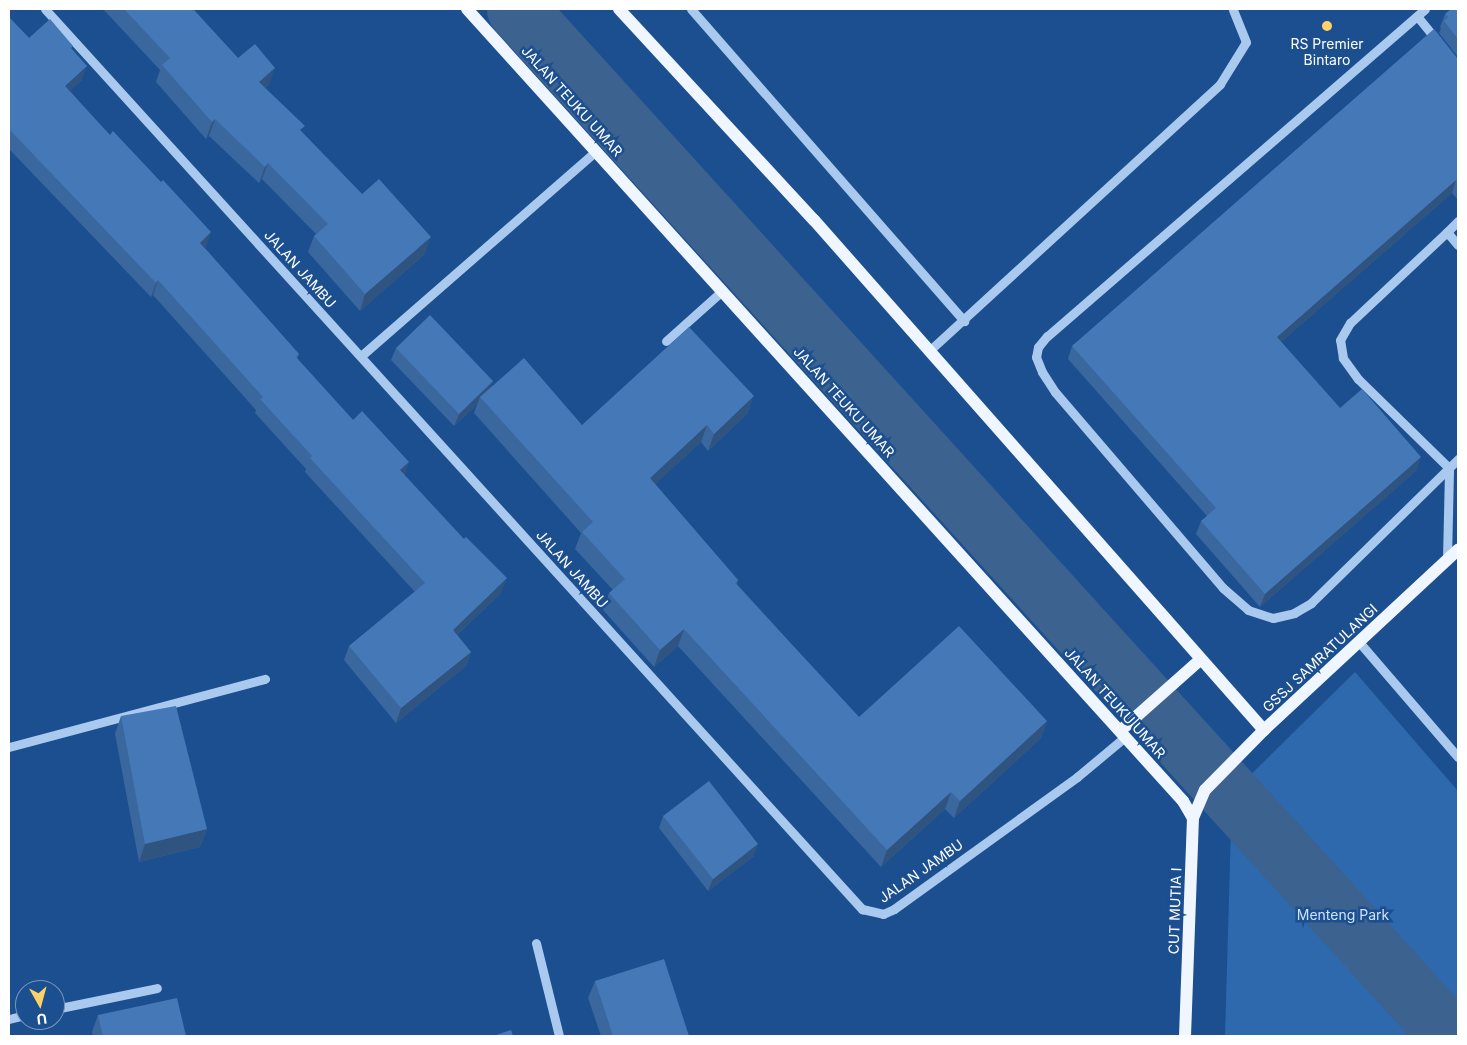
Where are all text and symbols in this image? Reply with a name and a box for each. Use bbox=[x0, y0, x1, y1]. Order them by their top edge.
marker: RS Premier Bintaro bbox=[1320, 19, 1334, 33]
place label: RS Premier Bintaro bbox=[1290, 36, 1364, 68]
street label: JALAN TEUKU UMAR bbox=[518, 42, 626, 160]
street label: JALAN JAMBU bbox=[261, 227, 339, 311]
street label: JALAN TEUKU UMAR bbox=[790, 343, 898, 461]
street label: JALAN JAMBU bbox=[533, 527, 611, 611]
street label: GSSJ SAMRATULANGI bbox=[1259, 600, 1381, 716]
street label: JALAN TEUKU UMAR bbox=[1061, 644, 1169, 762]
street label: JALAN JAMBU bbox=[876, 836, 966, 906]
street label: CUT MUTIA I bbox=[1165, 867, 1185, 955]
park label: Menteng Park bbox=[1297, 907, 1389, 923]
north arrow bbox=[15, 980, 65, 1030]
text: U bbox=[36, 1010, 48, 1028]

